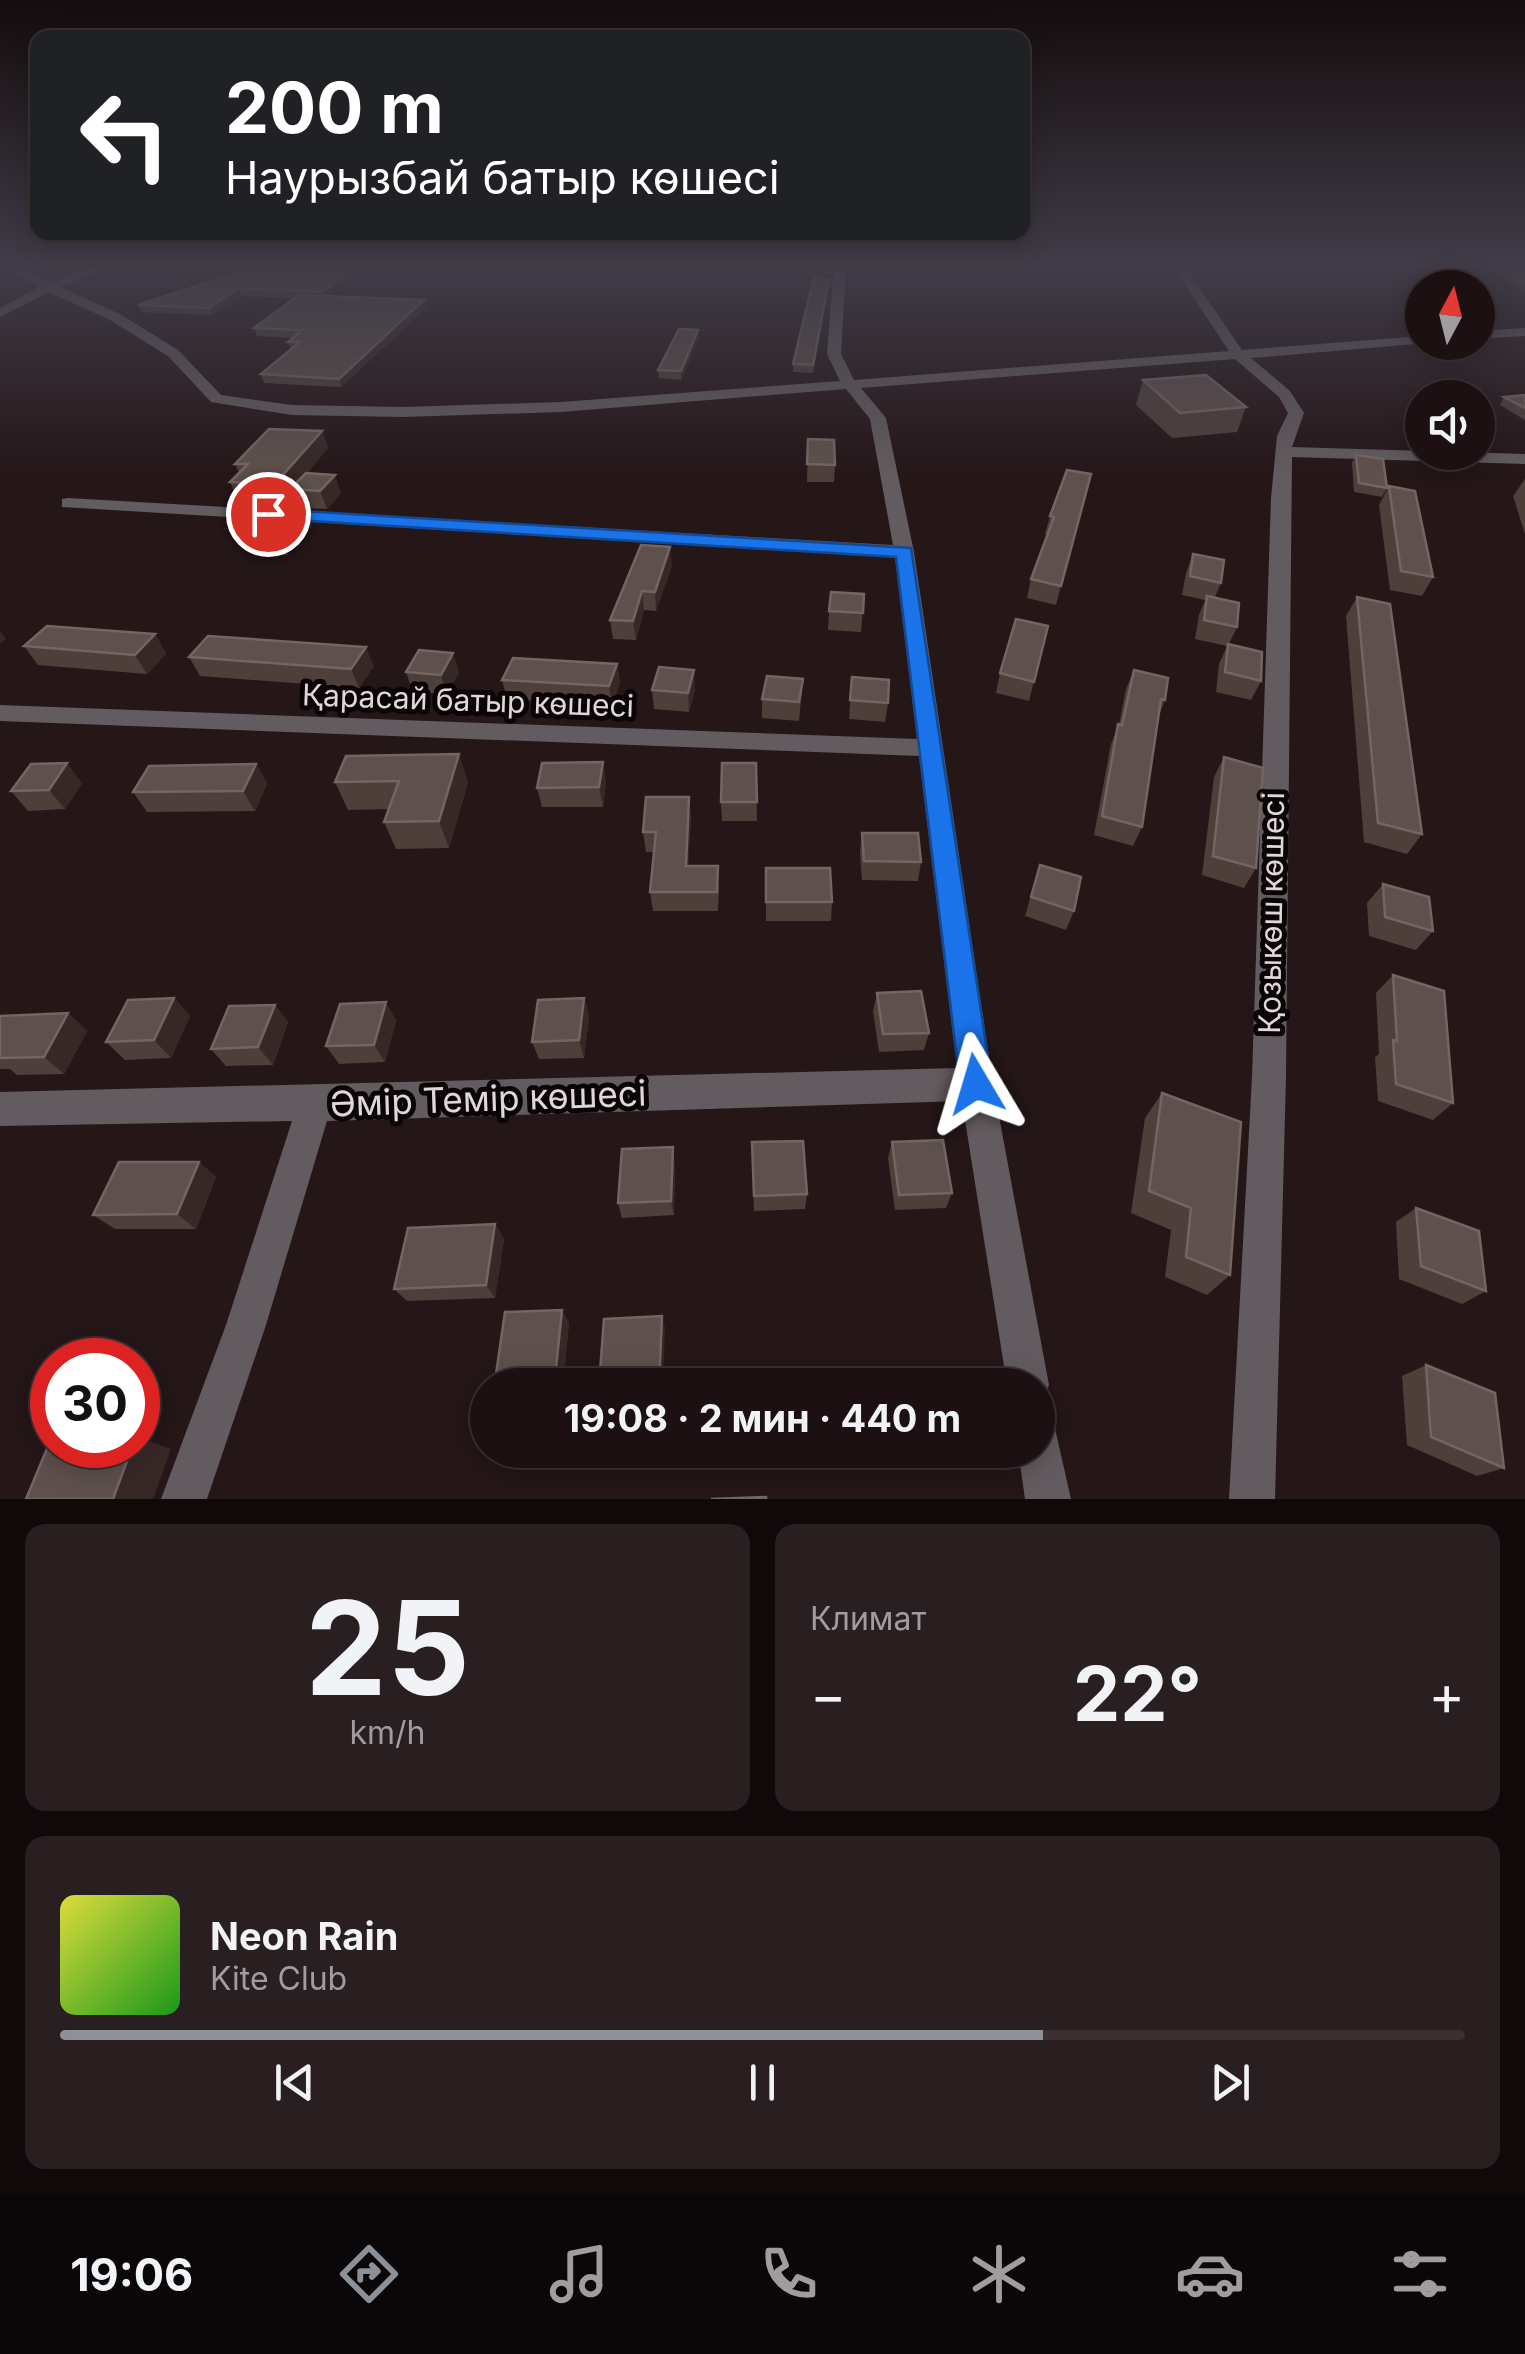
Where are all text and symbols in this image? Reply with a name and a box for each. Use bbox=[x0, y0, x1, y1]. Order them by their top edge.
text: 200 m bbox=[225, 65, 444, 150]
icon: left bbox=[60, 70, 190, 200]
text: Наурызбай батыр көшесі bbox=[225, 150, 780, 205]
north arrow bbox=[1405, 270, 1495, 360]
map controls bbox=[1405, 270, 1495, 470]
button: sound bbox=[1405, 380, 1495, 470]
pin bbox=[226, 472, 311, 557]
icon: arrive bbox=[241, 487, 296, 542]
street label: Қарасай батыр көшесі bbox=[301, 676, 635, 724]
street label: Қозыкөш көшесі bbox=[1251, 792, 1291, 1034]
position arrow bbox=[924, 1032, 1028, 1136]
street label: Әмір Темір көшесі bbox=[329, 1071, 647, 1125]
speed limit sign: 30 bbox=[30, 1338, 160, 1468]
text: 19:08 · 2 мин · 440 m bbox=[564, 1395, 961, 1441]
text: 25 bbox=[305, 1569, 470, 1726]
text: Климат bbox=[810, 1599, 926, 1638]
text: 22° bbox=[1073, 1648, 1202, 1739]
text: − bbox=[810, 1662, 846, 1728]
text: + bbox=[1429, 1662, 1465, 1728]
text: km/h bbox=[349, 1713, 426, 1752]
text: Neon Rain bbox=[210, 1913, 398, 1959]
text: Kite Club bbox=[210, 1959, 347, 1998]
icon: previous bbox=[267, 2055, 322, 2110]
icon: pause bbox=[735, 2055, 790, 2110]
icon: next bbox=[1203, 2055, 1258, 2110]
icon: directions bbox=[334, 2239, 404, 2309]
icon: music bbox=[544, 2239, 614, 2309]
icon: phone bbox=[754, 2239, 824, 2309]
icon: climate bbox=[964, 2239, 1034, 2309]
icon: car bbox=[1175, 2239, 1245, 2309]
icon: filters bbox=[1385, 2239, 1455, 2309]
text: 19:06 bbox=[70, 2247, 193, 2302]

